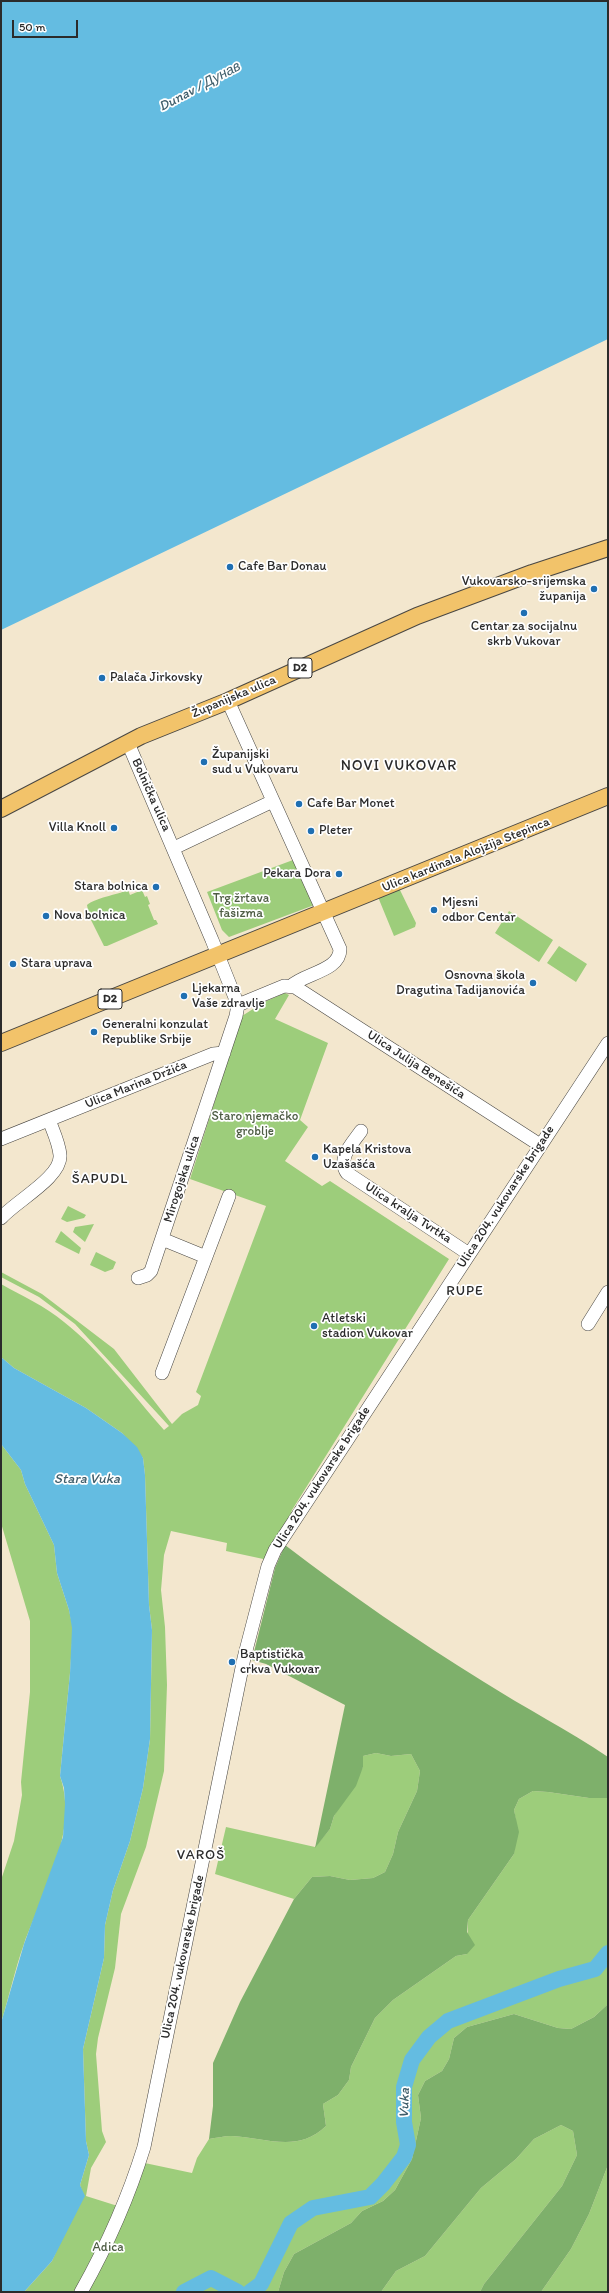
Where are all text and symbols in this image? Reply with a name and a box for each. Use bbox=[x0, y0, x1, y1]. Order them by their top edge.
scale bar bbox=[14, 12, 80, 38]
text: 50 m bbox=[19, 20, 45, 34]
water label: Dunav / Дунав bbox=[156, 58, 244, 116]
place label: Cafe Bar Donau bbox=[238, 559, 327, 575]
marker: Cafe Bar Donau bbox=[225, 562, 235, 572]
place label: Vukovarsko-srijemska županija bbox=[462, 574, 586, 605]
marker: Vukovarsko-srijemska županija bbox=[589, 584, 599, 594]
marker: Centar za socijalnu skrb Vukovar bbox=[519, 608, 529, 618]
place label: Centar za socijalnu skrb Vukovar bbox=[471, 619, 577, 650]
road number: D2 bbox=[288, 658, 312, 678]
place label: Palača Jirkovsky bbox=[110, 670, 202, 686]
street label: Županijska ulica bbox=[189, 672, 279, 722]
marker: Palača Jirkovsky bbox=[97, 673, 107, 683]
place label: Županijski sud u Vukovaru bbox=[212, 747, 298, 778]
street label: Bolnička ulica bbox=[128, 756, 174, 834]
marker: Županijski sud u Vukovaru bbox=[199, 757, 209, 767]
district label: NOVI VUKOVAR bbox=[341, 757, 457, 775]
place label: Cafe Bar Monet bbox=[307, 796, 395, 812]
marker: Cafe Bar Monet bbox=[294, 799, 304, 809]
street label: Ulica kardinala Alojzija Stepinca bbox=[380, 814, 552, 896]
place label: Villa Knoll bbox=[49, 820, 106, 836]
marker: Villa Knoll bbox=[109, 823, 119, 833]
place label: Pleter bbox=[319, 823, 353, 839]
marker: Pleter bbox=[306, 826, 316, 836]
place label: Pekara Dora bbox=[263, 866, 331, 882]
marker: Pekara Dora bbox=[334, 869, 344, 879]
place label: Stara bolnica bbox=[74, 879, 148, 895]
marker: Stara bolnica bbox=[151, 882, 161, 892]
park label: Trg žrtava fašizma bbox=[213, 891, 269, 922]
place label: Mjesni odbor Centar bbox=[442, 895, 516, 926]
marker: Mjesni odbor Centar bbox=[429, 905, 439, 915]
place label: Nova bolnica bbox=[54, 908, 125, 924]
marker: Nova bolnica bbox=[41, 911, 51, 921]
place label: Stara uprava bbox=[21, 956, 92, 972]
marker: Stara uprava bbox=[8, 959, 18, 969]
place label: Osnovna škola Dragutina Tadijanovića bbox=[396, 968, 525, 999]
marker: Osnovna škola Dragutina Tadijanovića bbox=[528, 978, 538, 988]
place label: Ljekarna Vaše zdravlje bbox=[192, 981, 265, 1012]
road number: D2 bbox=[98, 989, 122, 1009]
marker: Ljekarna Vaše zdravlje bbox=[179, 991, 189, 1001]
place label: Generalni konzulat Republike Srbije bbox=[102, 1017, 208, 1048]
marker: Generalni konzulat Republike Srbije bbox=[89, 1027, 99, 1037]
street label: Ulica Julija Benešića bbox=[364, 1027, 468, 1103]
street label: Ulica Marina Držića bbox=[83, 1057, 189, 1113]
park label: Staro njemačko groblje bbox=[212, 1109, 298, 1140]
street label: Ulica 204. vukovarske brigade bbox=[454, 1123, 558, 1271]
street label: Mirogojska ulica bbox=[161, 1133, 203, 1225]
place label: Kapela Kristova Uzašašća bbox=[323, 1142, 411, 1173]
marker: Kapela Kristova Uzašašća bbox=[310, 1152, 320, 1162]
district label: ŠAPUDL bbox=[72, 1171, 128, 1187]
street label: Ulica kralja Tvrtka bbox=[361, 1179, 455, 1247]
district label: RUPE bbox=[446, 1283, 484, 1299]
place label: Atletski stadion Vukovar bbox=[322, 1311, 413, 1342]
marker: Atletski stadion Vukovar bbox=[309, 1321, 319, 1331]
street label: Ulica 204. vukovarske brigade bbox=[270, 1404, 374, 1552]
water label: Stara Vuka bbox=[54, 1471, 120, 1487]
place label: Baptistička crkva Vukovar bbox=[240, 1647, 319, 1678]
marker: Baptistička crkva Vukovar bbox=[227, 1657, 237, 1667]
district label: VAROŠ bbox=[177, 1847, 225, 1863]
street label: Ulica 204. vukovarske brigade bbox=[158, 1874, 208, 2040]
water label: Vuka bbox=[396, 2088, 414, 2118]
park label: Adica bbox=[92, 2240, 124, 2256]

